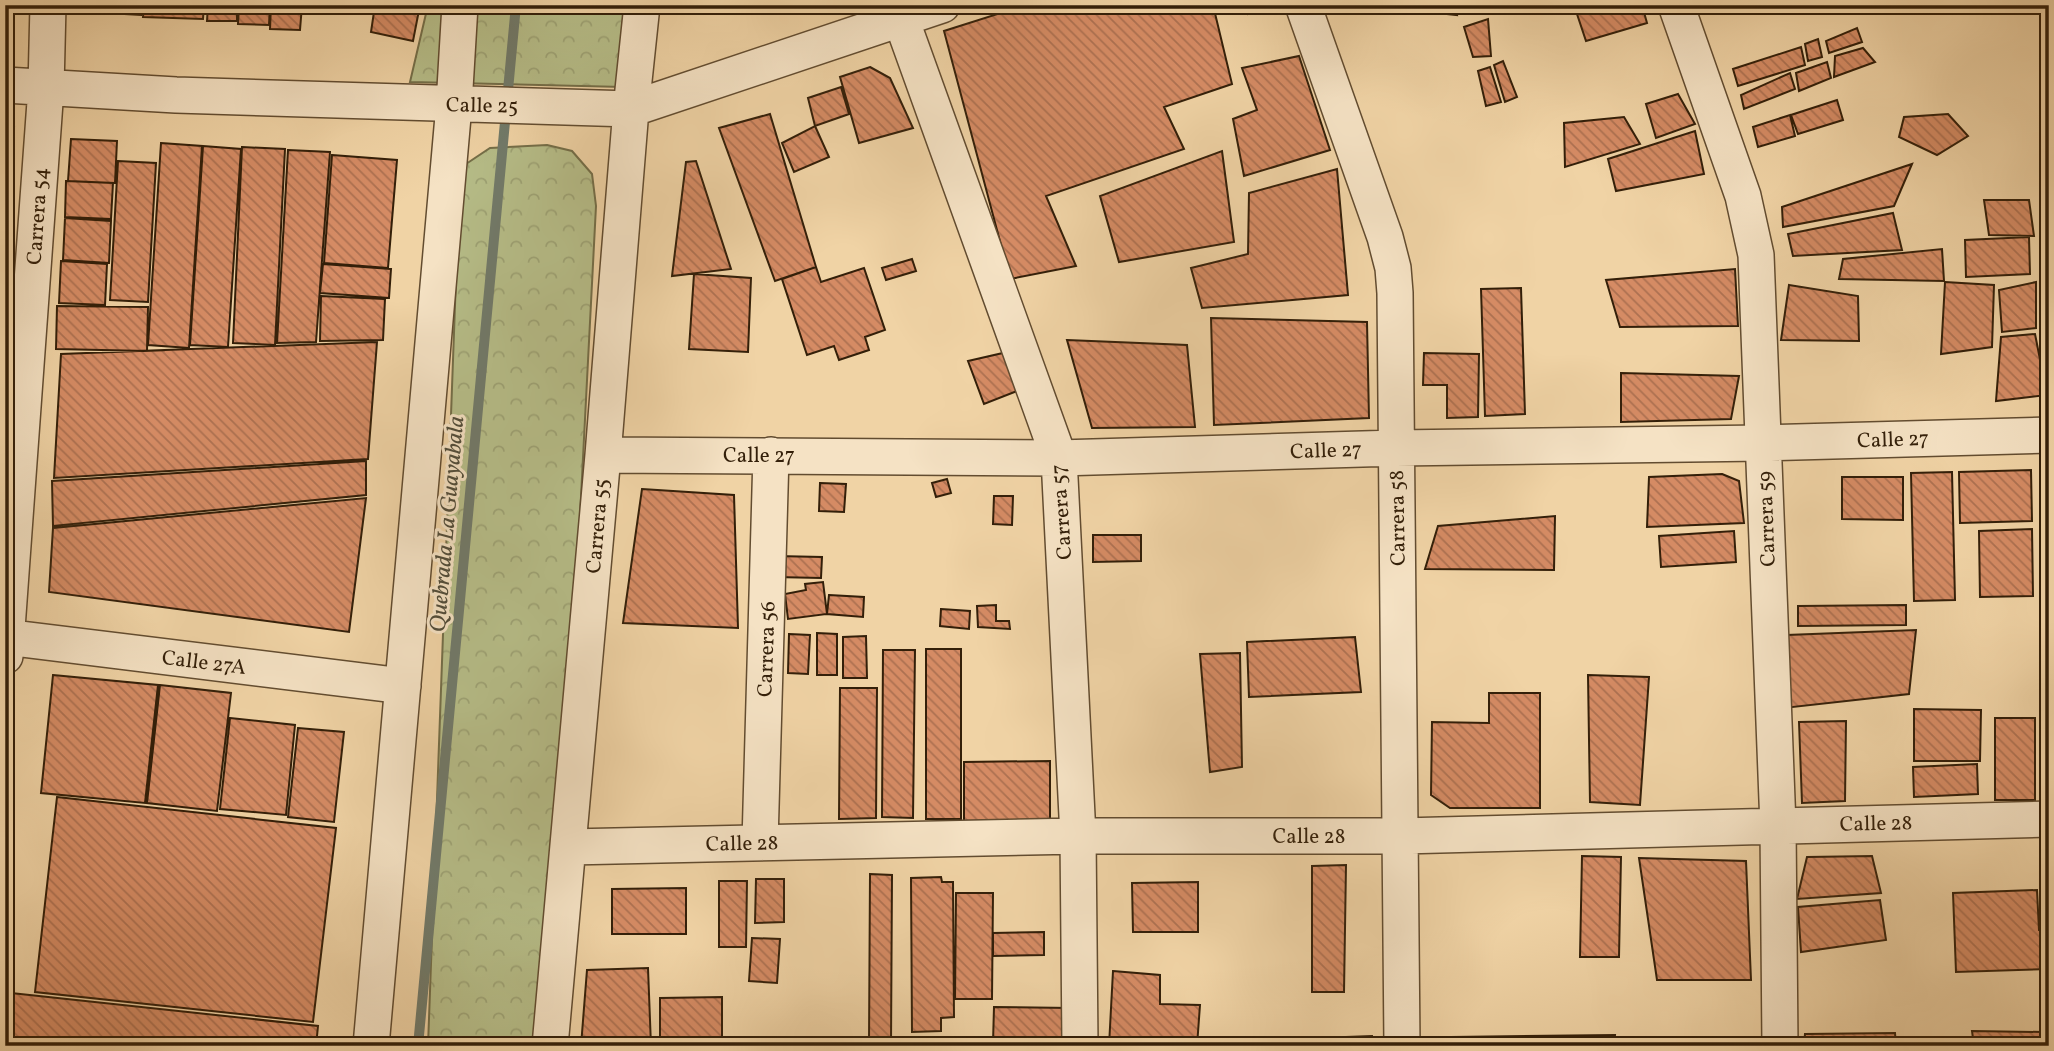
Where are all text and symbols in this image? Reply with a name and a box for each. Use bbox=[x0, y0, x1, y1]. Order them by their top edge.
street label: Calle 25 bbox=[446, 91, 518, 122]
street label: Carrera 54 bbox=[21, 166, 56, 266]
water label: Quebrada La Guayabala bbox=[423, 415, 473, 634]
street label: Calle 27 bbox=[1857, 425, 1929, 456]
street label: Calle 27 bbox=[1290, 436, 1362, 467]
street label: Calle 27 bbox=[723, 442, 795, 471]
street label: Carrera 57 bbox=[1045, 463, 1080, 561]
street label: Carrera 58 bbox=[1383, 470, 1414, 566]
street label: Carrera 59 bbox=[1751, 470, 1784, 567]
street label: Carrera 55 bbox=[580, 477, 617, 575]
street label: Carrera 56 bbox=[751, 601, 784, 697]
street label: Calle 27A bbox=[160, 644, 248, 683]
street label: Calle 28 bbox=[1839, 809, 1913, 840]
street label: Calle 28 bbox=[1273, 823, 1345, 852]
street label: Calle 28 bbox=[705, 829, 779, 860]

